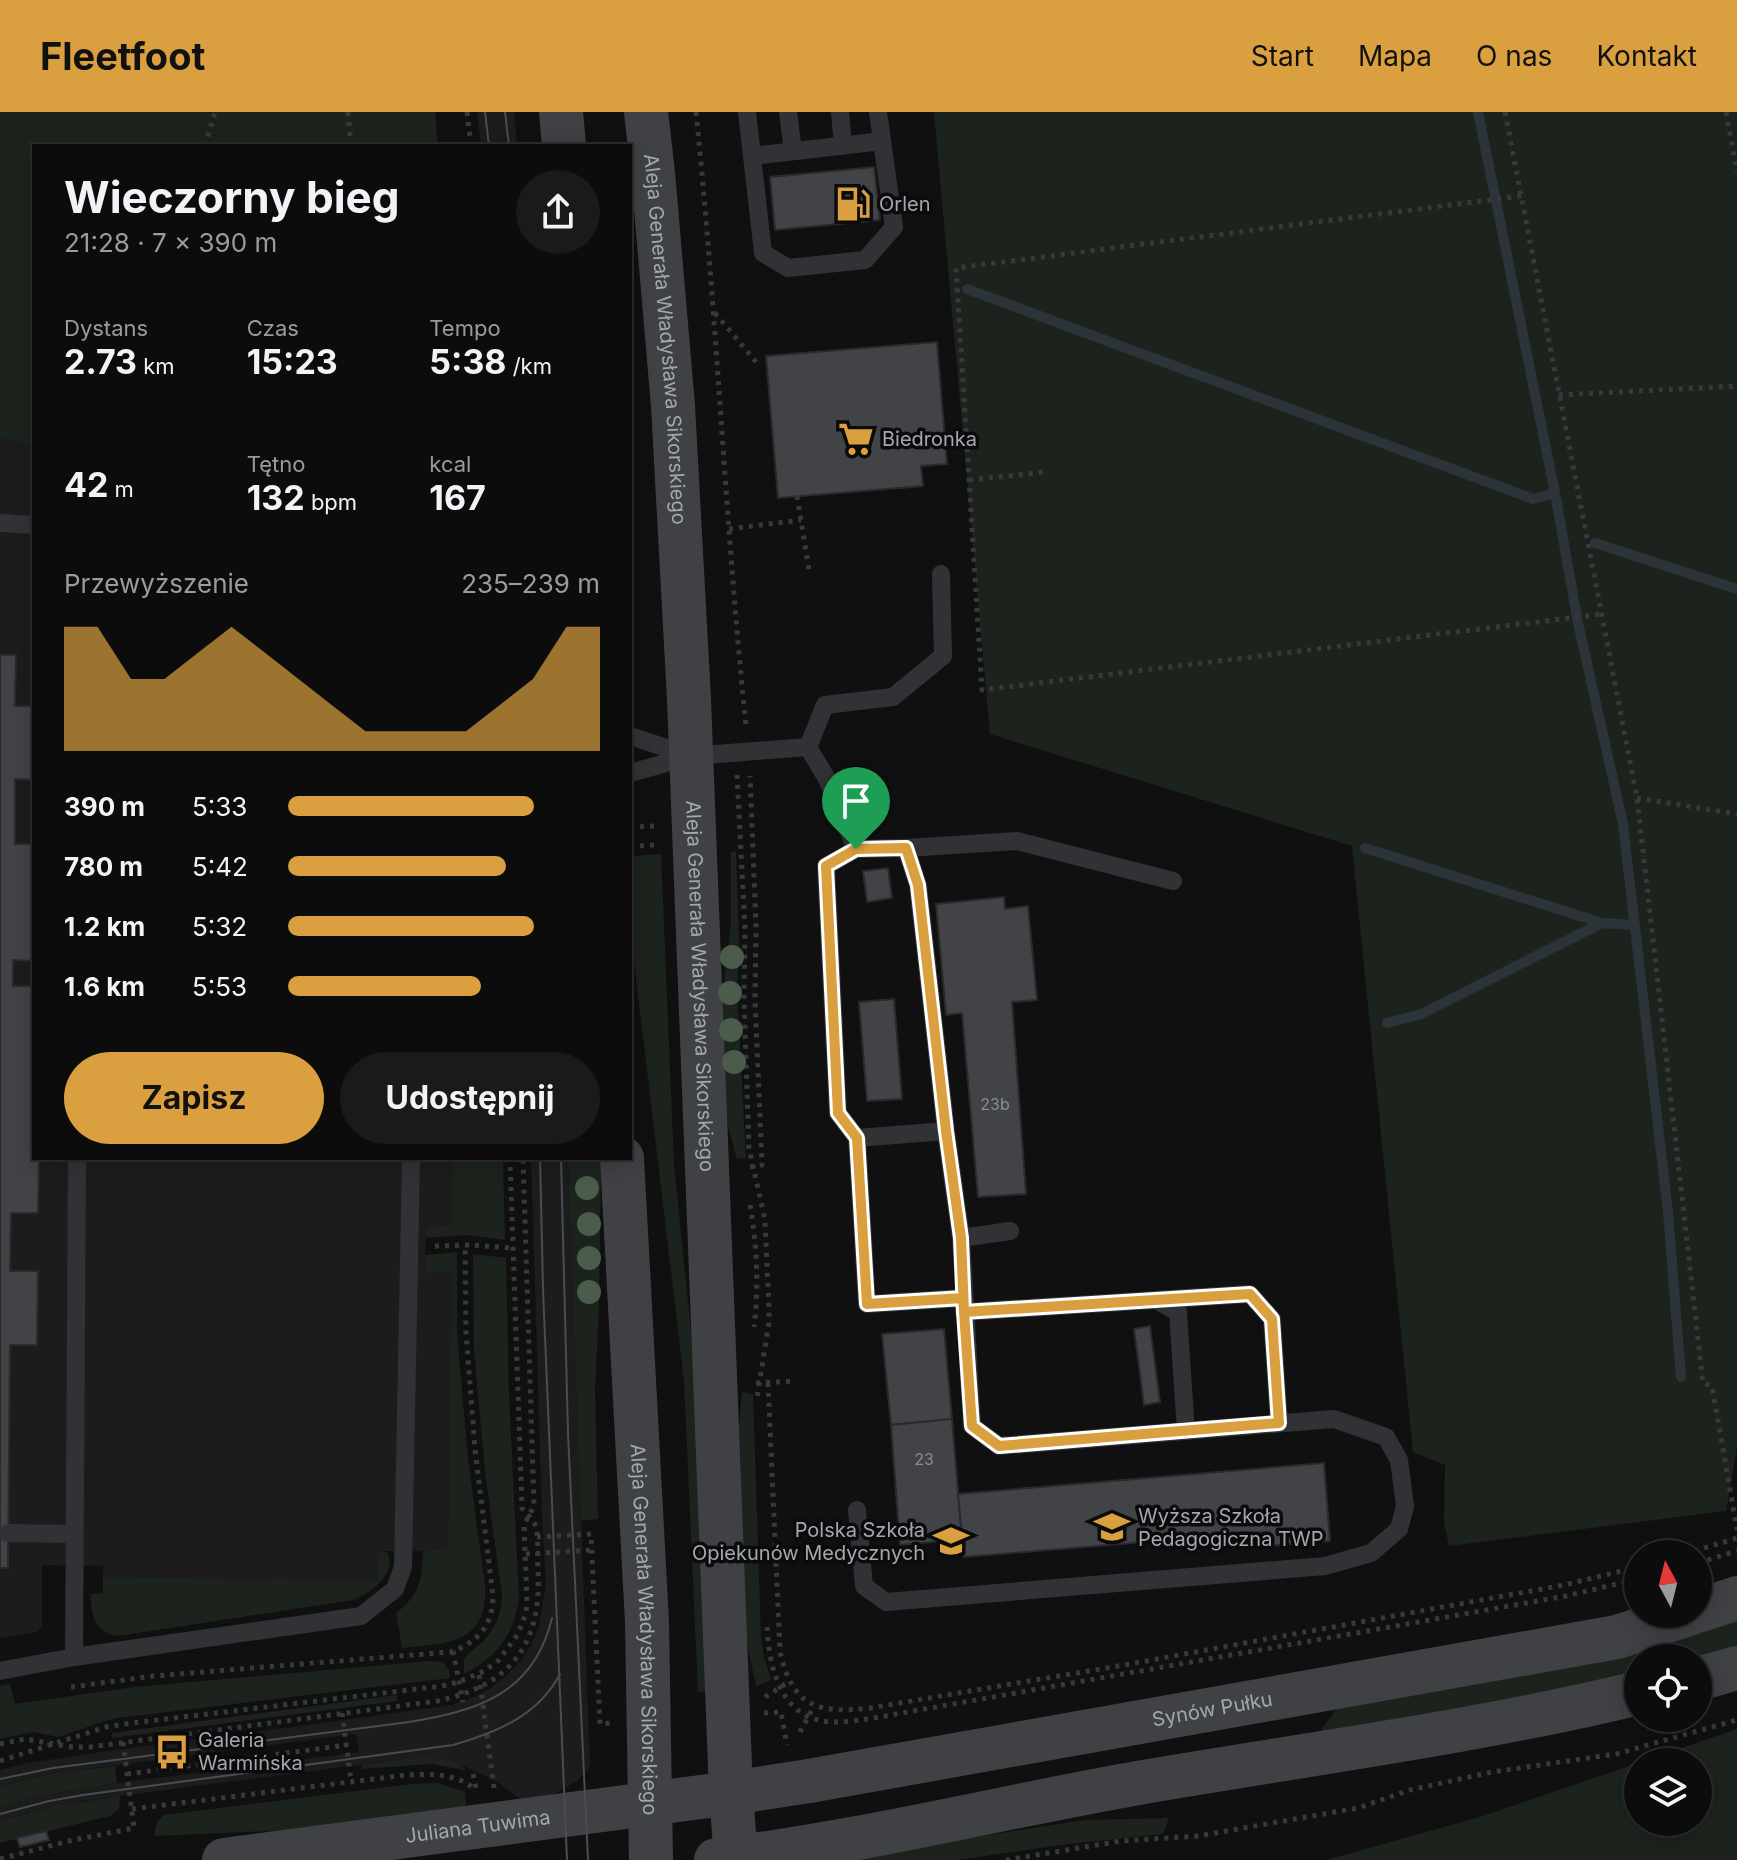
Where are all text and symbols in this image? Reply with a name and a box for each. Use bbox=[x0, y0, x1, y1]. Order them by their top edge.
text: Fleetfoot bbox=[40, 33, 205, 79]
text: Start bbox=[1251, 39, 1314, 73]
text: Mapa bbox=[1358, 39, 1432, 73]
text: O nas bbox=[1476, 39, 1552, 73]
text: Kontakt bbox=[1596, 39, 1697, 73]
street label: Aleja Generała Władysława Sikorskiego bbox=[639, 152, 691, 525]
text: Wieczorny bieg bbox=[64, 170, 400, 224]
button: share bbox=[516, 170, 600, 254]
fuel station icon: Orlen bbox=[834, 185, 872, 223]
place label: Orlen bbox=[879, 192, 930, 216]
text: 21:28 · 7 × 390 m bbox=[64, 227, 277, 258]
text: Dystans bbox=[64, 315, 148, 341]
text: Czas bbox=[247, 315, 299, 341]
text: Tempo bbox=[429, 315, 501, 341]
text: 2.73 bbox=[64, 341, 137, 382]
text: 15:23 bbox=[247, 341, 338, 382]
text: 5:38 bbox=[429, 341, 507, 382]
text: km bbox=[137, 353, 175, 379]
text: /km bbox=[507, 353, 552, 379]
supermarket icon: Biedronka bbox=[837, 420, 875, 458]
place label: Biedronka bbox=[882, 427, 977, 451]
text: Tętno bbox=[247, 451, 305, 477]
text: kcal bbox=[429, 451, 471, 477]
text: 42 bbox=[64, 464, 108, 505]
text: m bbox=[108, 476, 134, 502]
text: 132 bbox=[247, 477, 305, 518]
text: 167 bbox=[429, 477, 486, 518]
text: bpm bbox=[305, 489, 357, 515]
text: Przewyższenie bbox=[64, 568, 249, 599]
text: 235–239 m bbox=[461, 568, 600, 599]
pin bbox=[822, 767, 890, 849]
icon: arrive bbox=[834, 779, 878, 823]
text: 390 m bbox=[64, 791, 145, 822]
text: 5:33 bbox=[192, 791, 247, 822]
street label: Aleja Generała Władysława Sikorskiego bbox=[681, 800, 719, 1172]
text: 780 m bbox=[64, 851, 143, 882]
text: 5:42 bbox=[192, 851, 248, 882]
text: 1.2 km bbox=[64, 911, 145, 942]
text: 5:32 bbox=[192, 911, 247, 942]
text: 1.6 km bbox=[64, 971, 145, 1002]
text: 5:53 bbox=[192, 971, 247, 1002]
button: Zapisz bbox=[64, 1052, 324, 1144]
button: Udostępnij bbox=[340, 1052, 600, 1144]
house number: 23b bbox=[980, 1094, 1010, 1114]
street label: Aleja Generała Władysława Sikorskiego bbox=[625, 1443, 662, 1815]
house number: 23 bbox=[914, 1449, 934, 1469]
place label: Wyższa Szkoła Pedagogiczna TWP bbox=[1138, 1504, 1323, 1551]
school or university icon: Wyższa Szkoła Pedagogiczna TWP bbox=[1093, 1508, 1131, 1546]
place label: Polska Szkoła Opiekunów Medycznych bbox=[692, 1518, 925, 1565]
school or university icon: Polska Szkoła Opiekunów Medycznych bbox=[932, 1522, 970, 1560]
north arrow bbox=[1624, 1540, 1712, 1628]
map controls bbox=[1624, 1540, 1712, 1836]
button: locate bbox=[1624, 1644, 1712, 1732]
street label: Synów Pułku bbox=[1150, 1687, 1274, 1732]
place label: Galeria Warmińska bbox=[198, 1728, 303, 1775]
bus stop icon: Galeria Warmińska bbox=[153, 1733, 191, 1771]
button: layers bbox=[1624, 1748, 1712, 1836]
street label: Juliana Tuwima bbox=[404, 1805, 552, 1848]

